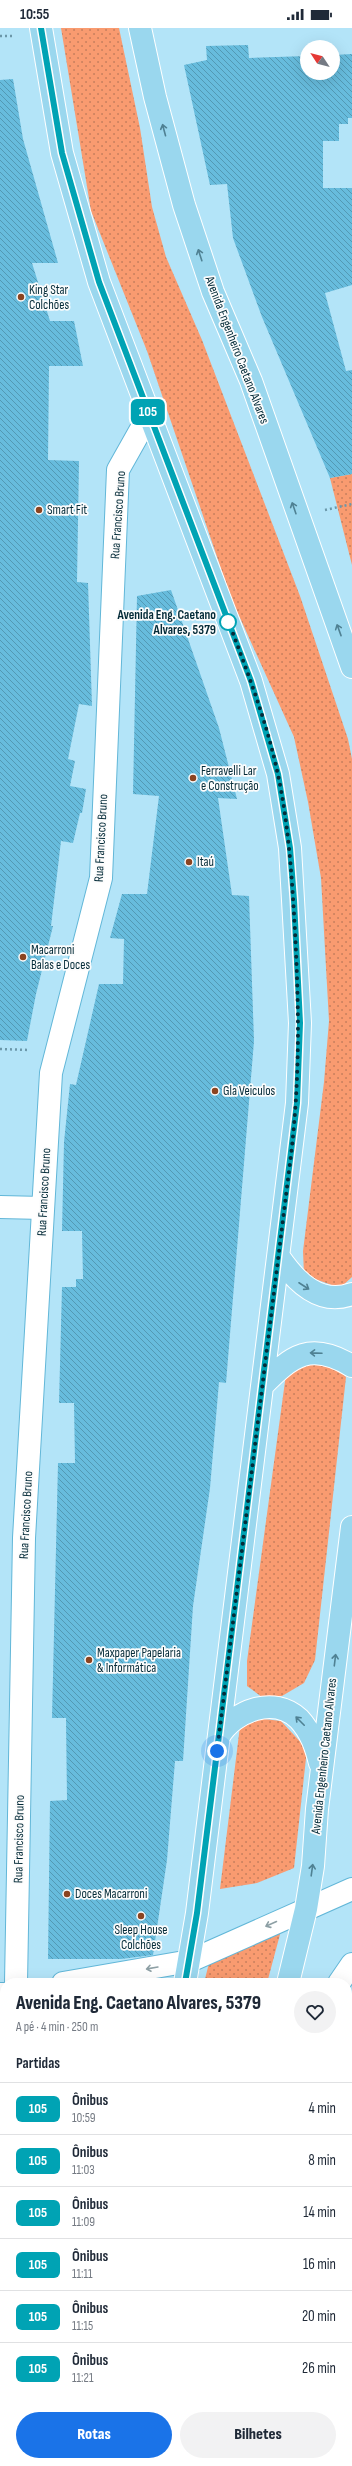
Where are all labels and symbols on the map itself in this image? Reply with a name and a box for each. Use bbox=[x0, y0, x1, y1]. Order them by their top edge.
north arrow bbox=[300, 40, 340, 80]
one-way arrow bbox=[160, 124, 167, 137]
one-way arrow bbox=[196, 249, 204, 261]
street label: Avenida Engenheiro Caetano Alvares bbox=[201, 273, 273, 426]
place label: King Star Colchões bbox=[29, 282, 69, 313]
marker: King Star Colchões bbox=[16, 292, 26, 302]
line badge: 105 bbox=[125, 399, 171, 425]
street label: Rua Francisco Bruno bbox=[107, 470, 129, 560]
place label: Smart Fit bbox=[47, 502, 87, 518]
one-way arrow bbox=[290, 502, 298, 514]
marker: Smart Fit bbox=[34, 505, 44, 515]
place label: Avenida Eng. Caetano Alvares, 5379 bbox=[117, 607, 216, 638]
marker: Avenida Eng. Caetano Alvares, 5379 bbox=[219, 613, 237, 631]
one-way arrow bbox=[334, 624, 342, 636]
place label: Ferravelli Lar e Construção bbox=[201, 763, 259, 794]
marker: Ferravelli Lar e Construção bbox=[188, 773, 198, 783]
street label: Rua Francisco Bruno bbox=[91, 793, 111, 883]
place label: Itaú bbox=[197, 854, 214, 870]
marker: Itaú bbox=[184, 857, 194, 867]
place label: Macarroni Balas e Doces bbox=[31, 942, 90, 973]
marker: Macarroni Balas e Doces bbox=[18, 952, 28, 962]
place label: Gla Veiculos bbox=[223, 1083, 276, 1099]
marker: Gla Veiculos bbox=[210, 1086, 220, 1096]
street label: Rua Francisco Bruno bbox=[34, 1147, 54, 1237]
one-way arrow bbox=[298, 1282, 309, 1290]
one-way arrow bbox=[310, 1349, 323, 1357]
street label: Rua Francisco Bruno bbox=[16, 1470, 36, 1560]
place label: Maxpaper Papelaria & Informática bbox=[97, 1645, 181, 1676]
one-way arrow bbox=[332, 1654, 339, 1667]
marker: Maxpaper Papelaria & Informática bbox=[84, 1655, 94, 1665]
street label: Avenida Engenheiro Caetano Alvares bbox=[308, 1677, 340, 1836]
one-way arrow bbox=[295, 1716, 305, 1726]
your location bbox=[207, 1741, 227, 1761]
street label: Rua Francisco Bruno bbox=[10, 1795, 28, 1883]
one-way arrow bbox=[308, 1864, 316, 1877]
place label: Doces Macarroni bbox=[75, 1886, 147, 1902]
marker: Doces Macarroni bbox=[62, 1889, 72, 1899]
marker: Sleep House Colchões bbox=[136, 1911, 146, 1921]
one-way arrow bbox=[265, 1921, 277, 1929]
place label: Sleep House Colchões bbox=[114, 1922, 168, 1953]
one-way arrow bbox=[146, 1964, 159, 1972]

